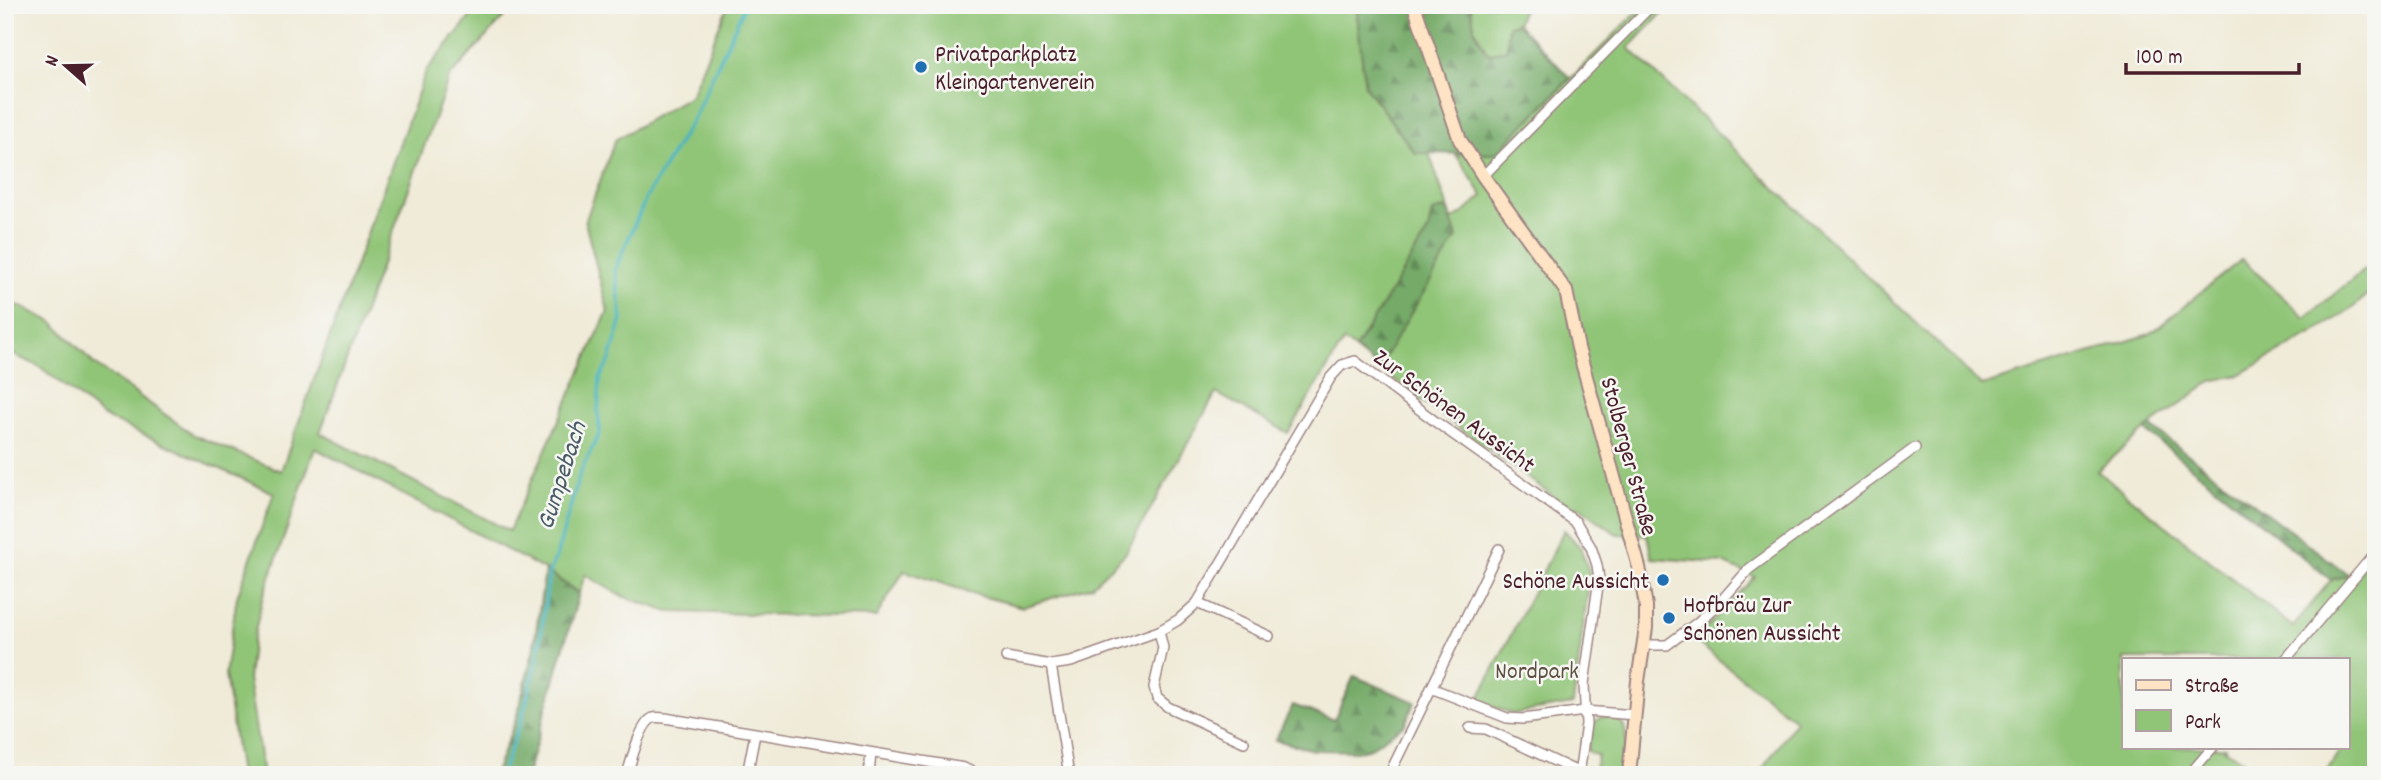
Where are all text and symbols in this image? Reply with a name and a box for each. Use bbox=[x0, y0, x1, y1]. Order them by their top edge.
north arrow bbox=[32, 32, 102, 102]
scale bar bbox=[2126, 32, 2299, 76]
place label: Privatparkplatz Kleingartenverein bbox=[935, 39, 1095, 101]
text: 100 m bbox=[2136, 44, 2183, 74]
text: N bbox=[39, 52, 68, 70]
marker: Privatparkplatz Kleingartenverein bbox=[913, 59, 929, 75]
street label: Zur Schönen Aussicht bbox=[1365, 342, 1541, 483]
street label: Stolberger Straße bbox=[1590, 374, 1665, 540]
water label: Gumpebach bbox=[529, 416, 598, 535]
place label: Schöne Aussicht bbox=[1502, 566, 1649, 600]
marker: Schöne Aussicht bbox=[1655, 572, 1671, 588]
place label: Hofbräu Zur Schönen Aussicht bbox=[1683, 590, 1841, 652]
marker: Hofbräu Zur Schönen Aussicht bbox=[1661, 610, 1677, 626]
park label: Nordpark bbox=[1495, 656, 1579, 690]
legend bbox=[2122, 658, 2350, 748]
text: Straße bbox=[2185, 673, 2239, 703]
text: Park bbox=[2185, 709, 2221, 739]

